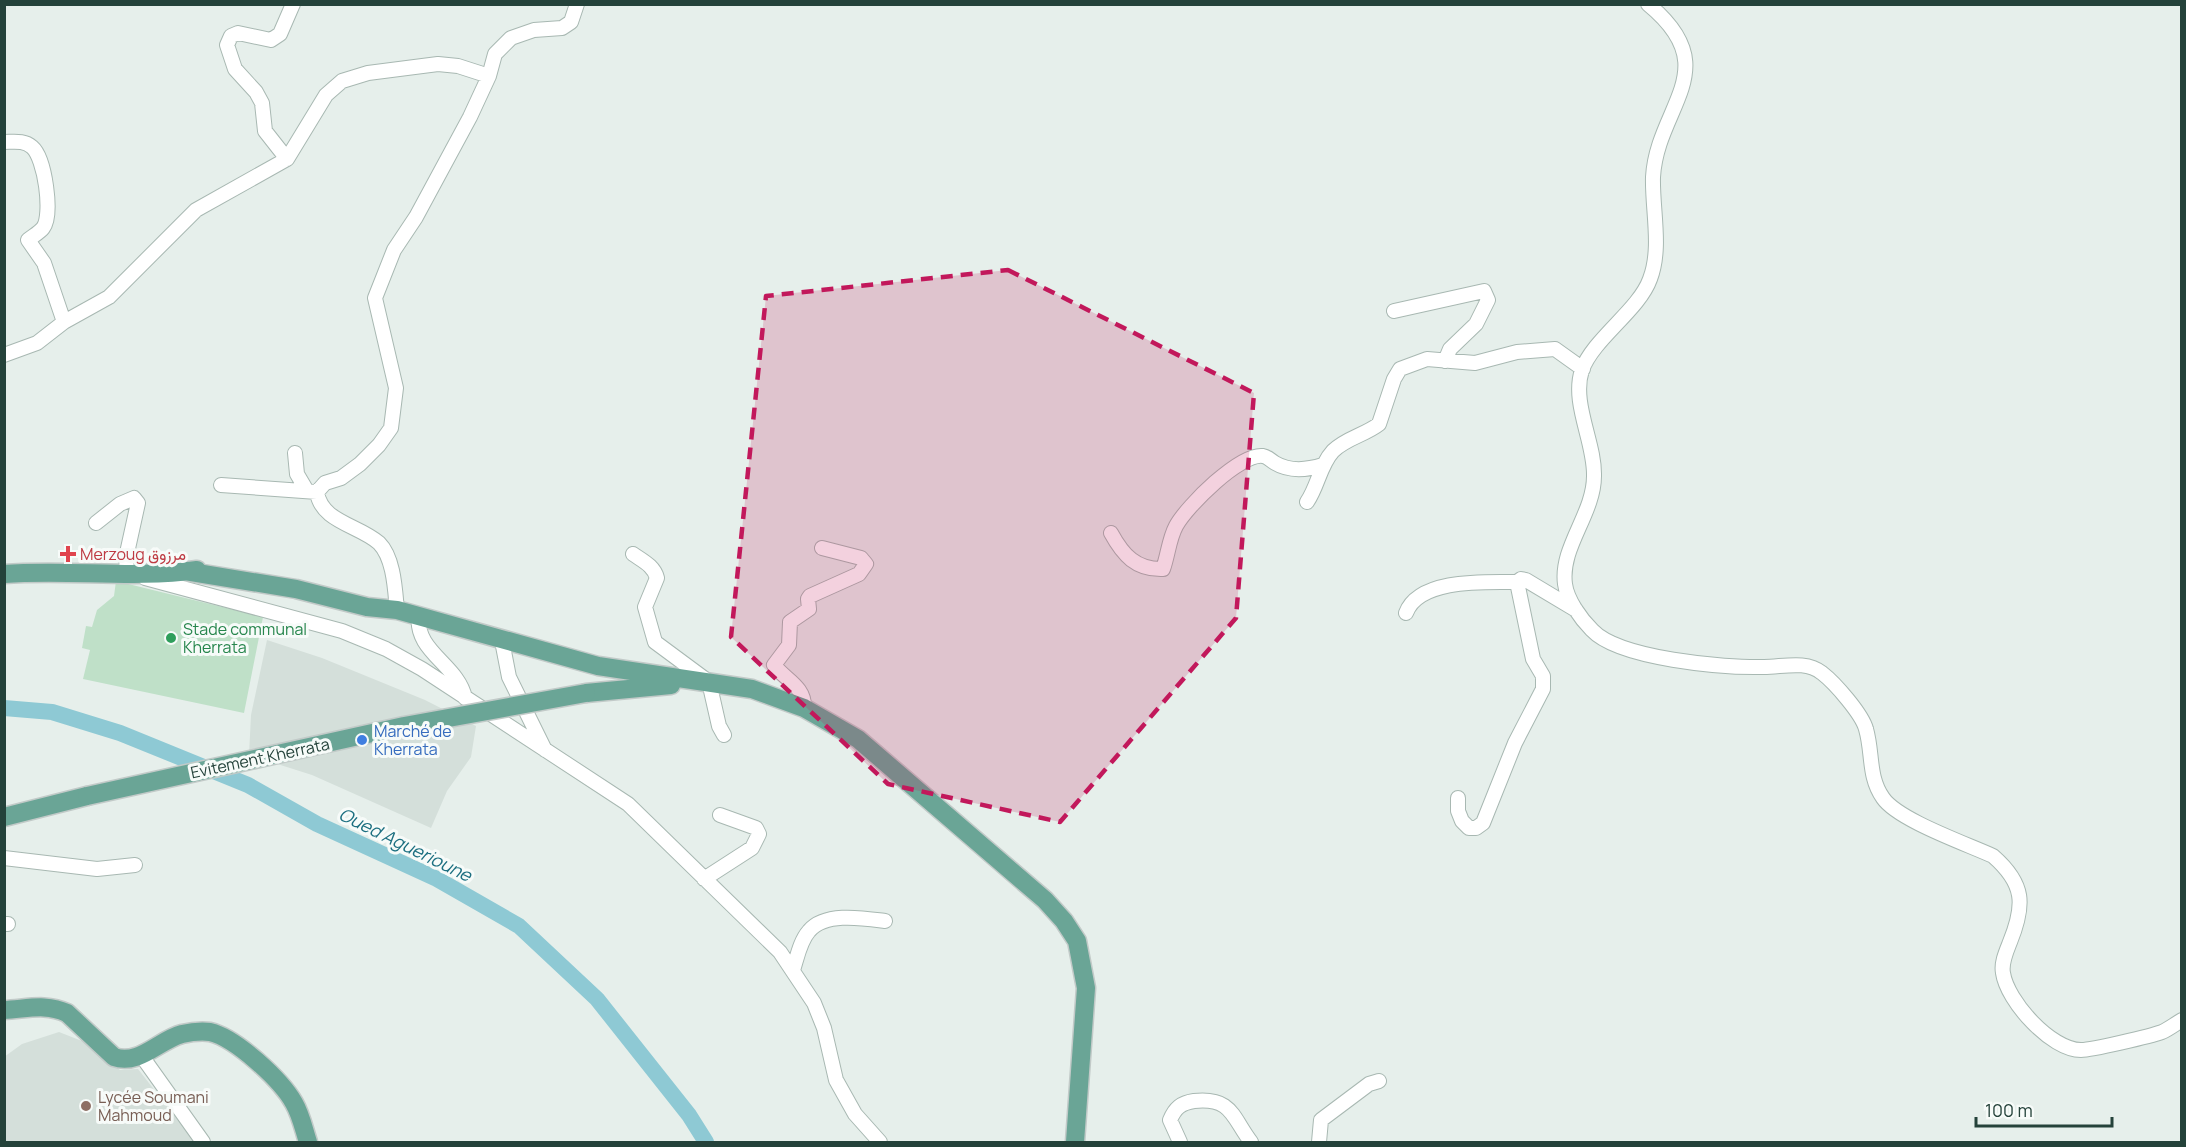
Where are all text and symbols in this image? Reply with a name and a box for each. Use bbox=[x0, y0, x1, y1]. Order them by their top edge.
place label: Merzoug مرزوق bbox=[80, 543, 186, 565]
marker: Merzoug مرزوق bbox=[61, 547, 75, 561]
place label: Stade communal Kherrata bbox=[183, 618, 307, 658]
marker: Stade communal Kherrata bbox=[164, 631, 178, 645]
place label: Marché de Kherrata bbox=[374, 720, 452, 760]
street label: Evitement Kherrata bbox=[188, 733, 332, 783]
marker: Marché de Kherrata bbox=[355, 733, 369, 747]
water label: Oued Aguerioune bbox=[335, 802, 477, 887]
place label: Lycée Soumani Mahmoud bbox=[98, 1086, 209, 1126]
scale bar bbox=[1976, 1090, 2112, 1128]
text: 100 m bbox=[1985, 1098, 2033, 1122]
marker: Lycée Soumani Mahmoud bbox=[79, 1099, 93, 1113]

